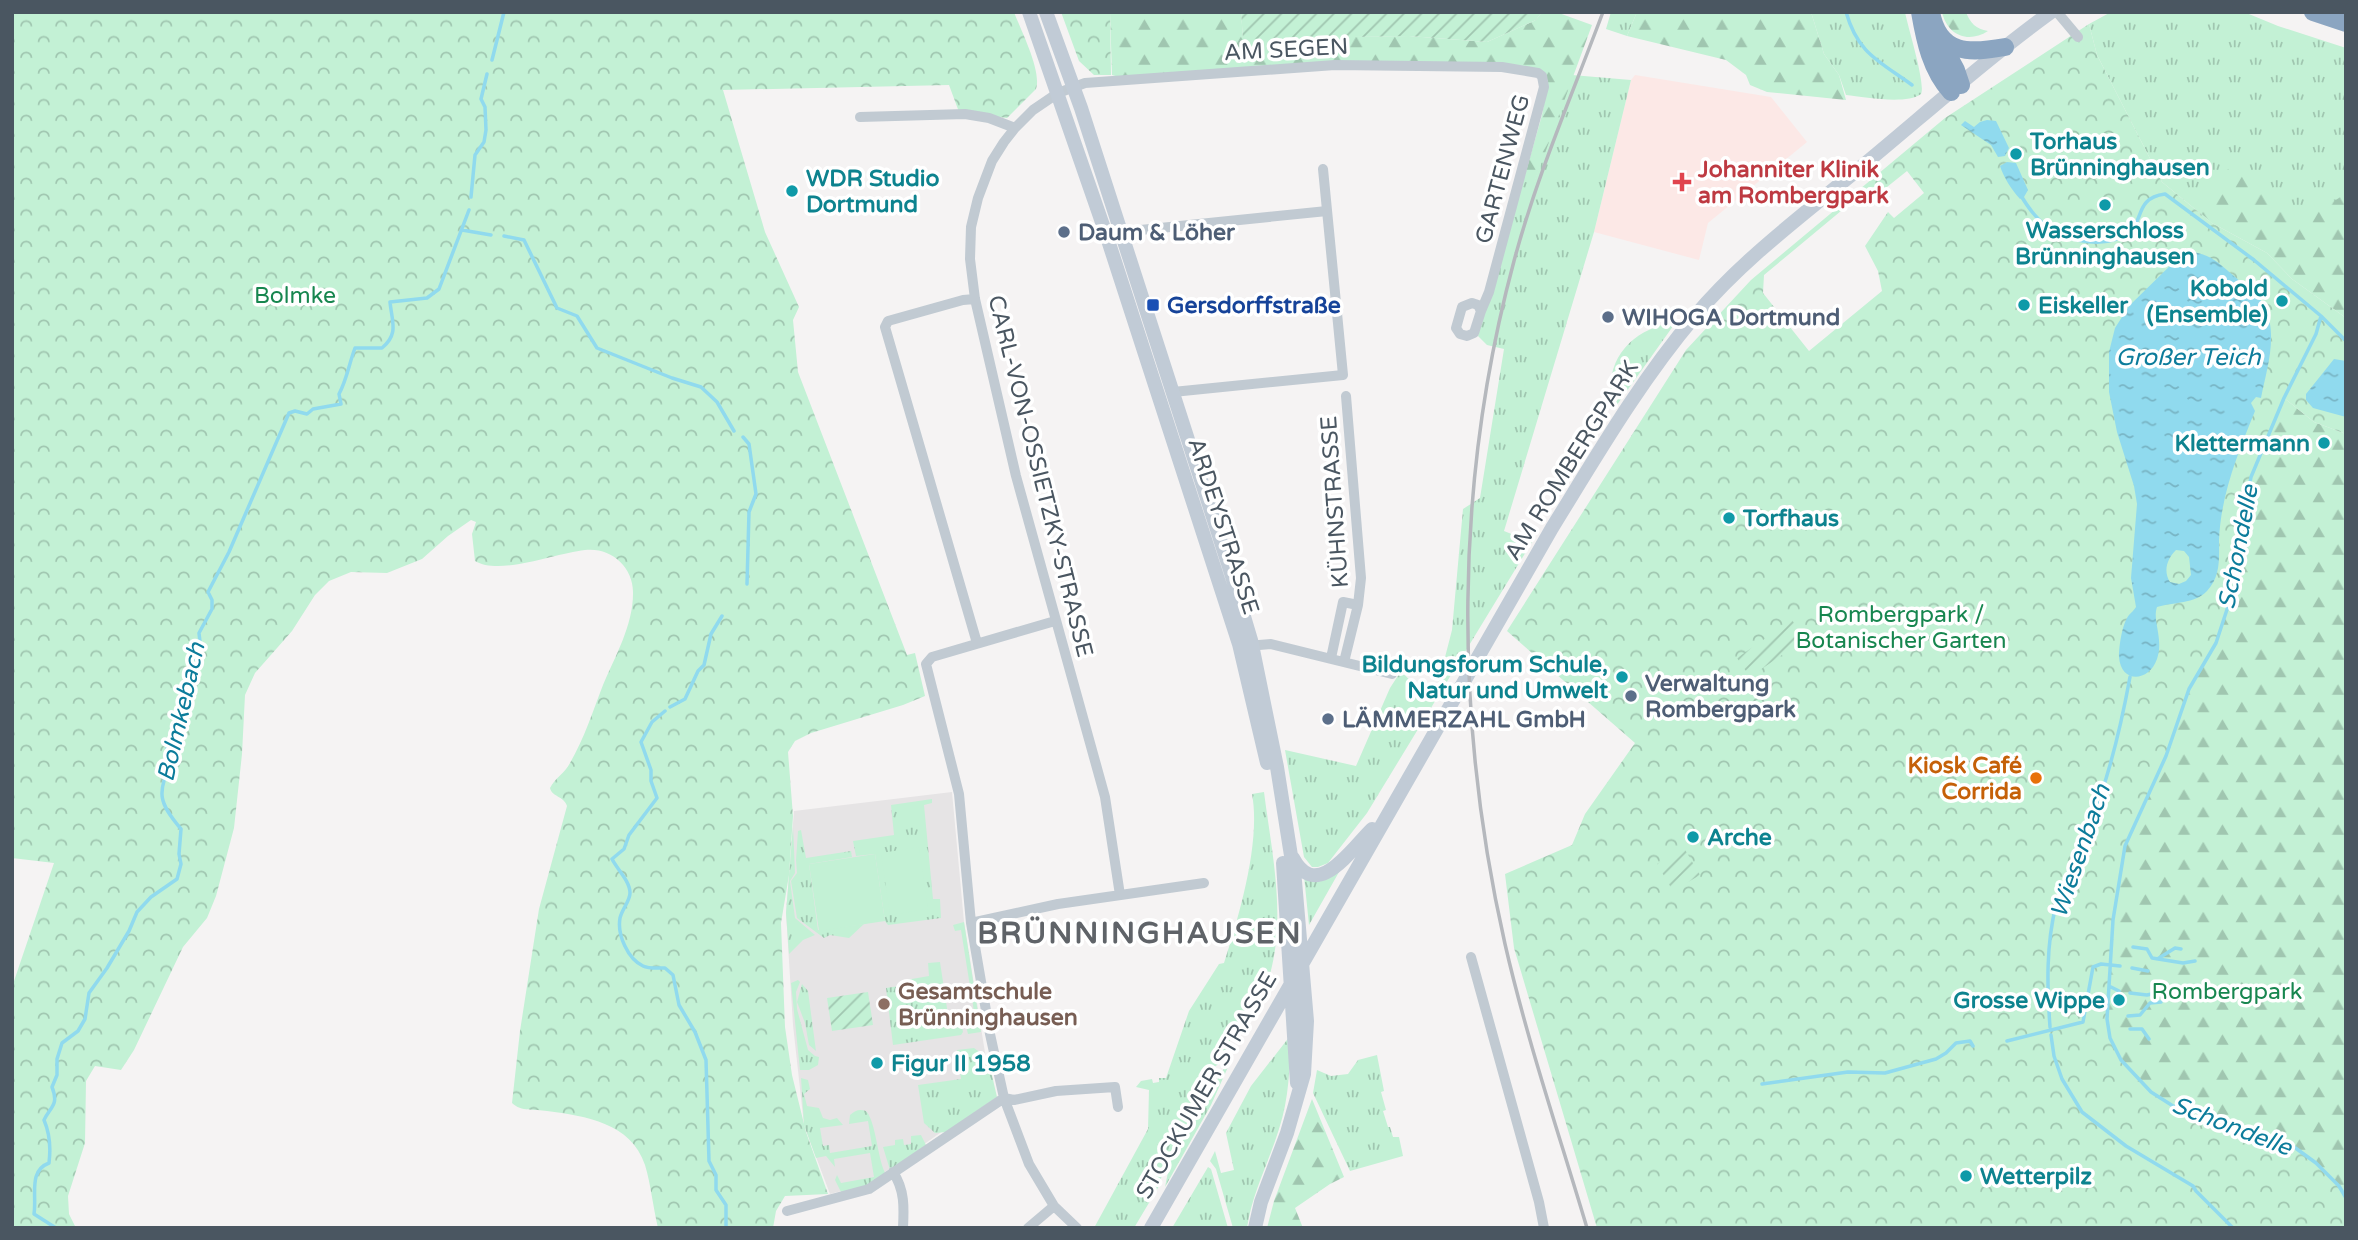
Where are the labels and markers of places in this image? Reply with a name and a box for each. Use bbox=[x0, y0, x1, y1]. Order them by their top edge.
place label: Torhaus Brünninghausen bbox=[2029, 128, 2210, 182]
marker: Torhaus Brünninghausen bbox=[2008, 146, 2024, 162]
place label: Johanniter Klinik am Rombergpark bbox=[1697, 156, 1889, 210]
place label: WDR Studio Dortmund bbox=[806, 165, 940, 219]
marker: Johanniter Klinik am Rombergpark bbox=[1672, 172, 1692, 192]
marker: WDR Studio Dortmund bbox=[784, 183, 800, 199]
marker: Wasserschloss Brünninghausen bbox=[2097, 197, 2113, 213]
place label: Wasserschloss Brünninghausen bbox=[2015, 217, 2195, 271]
place label: Daum & Löher bbox=[1078, 219, 1236, 247]
marker: Daum & Löher bbox=[1056, 224, 1072, 240]
place label: Kobold (Ensemble) bbox=[2147, 275, 2268, 329]
place label: Gersdorffstraße bbox=[1167, 292, 1341, 320]
place label: Eiskeller bbox=[2038, 292, 2129, 320]
marker: Kobold (Ensemble) bbox=[2274, 293, 2290, 309]
marker: Gersdorffstraße bbox=[1145, 297, 1161, 313]
marker: Eiskeller bbox=[2016, 297, 2032, 313]
place label: WIHOGA Dortmund bbox=[1622, 304, 1840, 332]
marker: WIHOGA Dortmund bbox=[1600, 309, 1616, 325]
place label: Klettermann bbox=[2175, 430, 2310, 458]
marker: Klettermann bbox=[2316, 435, 2332, 451]
place label: Torfhaus bbox=[1742, 505, 1839, 533]
marker: Torfhaus bbox=[1721, 510, 1737, 526]
place label: Bildungsforum Schule, Natur und Umwelt bbox=[1362, 651, 1608, 705]
marker: Bildungsforum Schule, Natur und Umwelt bbox=[1614, 669, 1630, 685]
place label: Verwaltung Rombergpark bbox=[1645, 670, 1796, 724]
marker: Verwaltung Rombergpark bbox=[1623, 688, 1639, 704]
place label: LÄMMERZAHL GmbH bbox=[1342, 706, 1586, 734]
marker: LÄMMERZAHL GmbH bbox=[1320, 711, 1336, 727]
place label: Kiosk Café Corrida bbox=[1908, 752, 2022, 806]
marker: Kiosk Café Corrida bbox=[2028, 770, 2044, 786]
place label: Arche bbox=[1707, 824, 1772, 852]
marker: Arche bbox=[1685, 829, 1701, 845]
place label: Gesamtschule Brünninghausen bbox=[898, 978, 1078, 1032]
place label: Grosse Wippe bbox=[1953, 987, 2105, 1015]
marker: Grosse Wippe bbox=[2111, 992, 2127, 1008]
marker: Gesamtschule Brünninghausen bbox=[876, 996, 892, 1012]
place label: Figur II 1958 bbox=[891, 1050, 1031, 1078]
marker: Figur II 1958 bbox=[869, 1055, 885, 1071]
place label: Wetterpilz bbox=[1980, 1163, 2092, 1191]
marker: Wetterpilz bbox=[1958, 1168, 1974, 1184]

